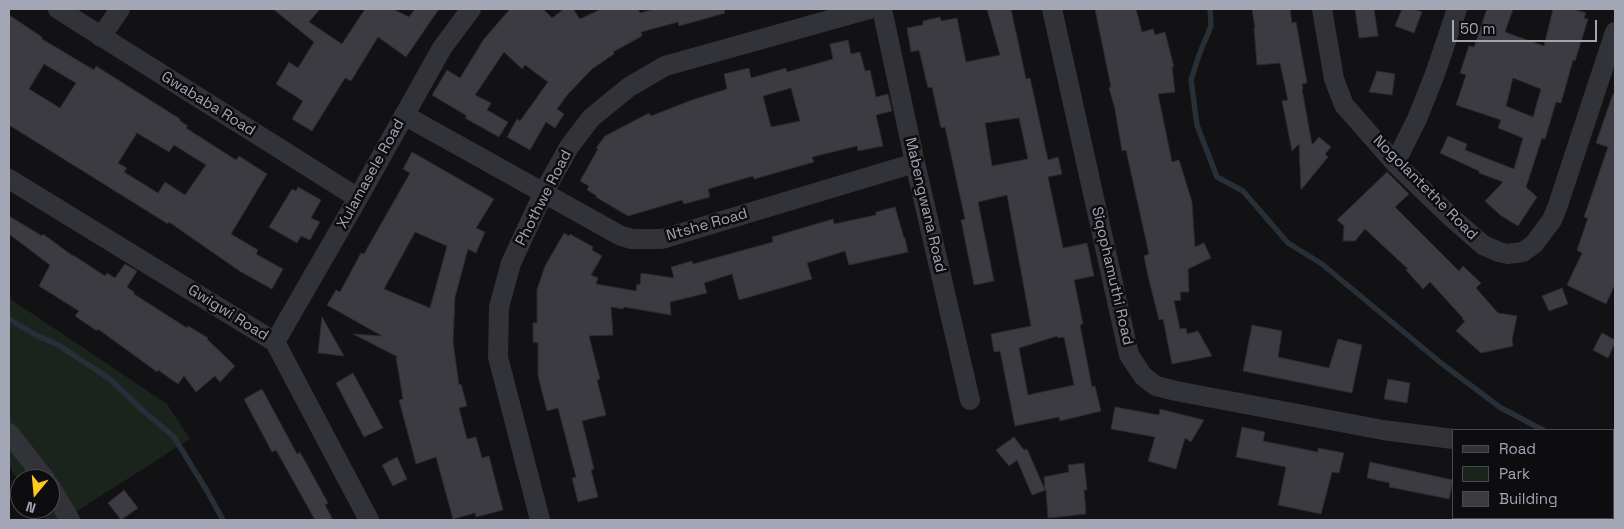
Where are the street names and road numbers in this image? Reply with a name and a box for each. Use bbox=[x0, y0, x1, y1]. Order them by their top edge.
street label: Gwababa Road bbox=[158, 68, 258, 140]
street label: Xulamasele Road bbox=[333, 116, 409, 232]
street label: Nogolantethe Road bbox=[1369, 132, 1481, 244]
street label: Mabengwana Road bbox=[901, 136, 949, 274]
street label: Phothwe Road bbox=[512, 147, 576, 249]
street label: Ntshe Road bbox=[664, 205, 750, 245]
street label: Siqophamuthi Road bbox=[1087, 205, 1137, 347]
street label: Gwigwi Road bbox=[184, 281, 272, 345]

